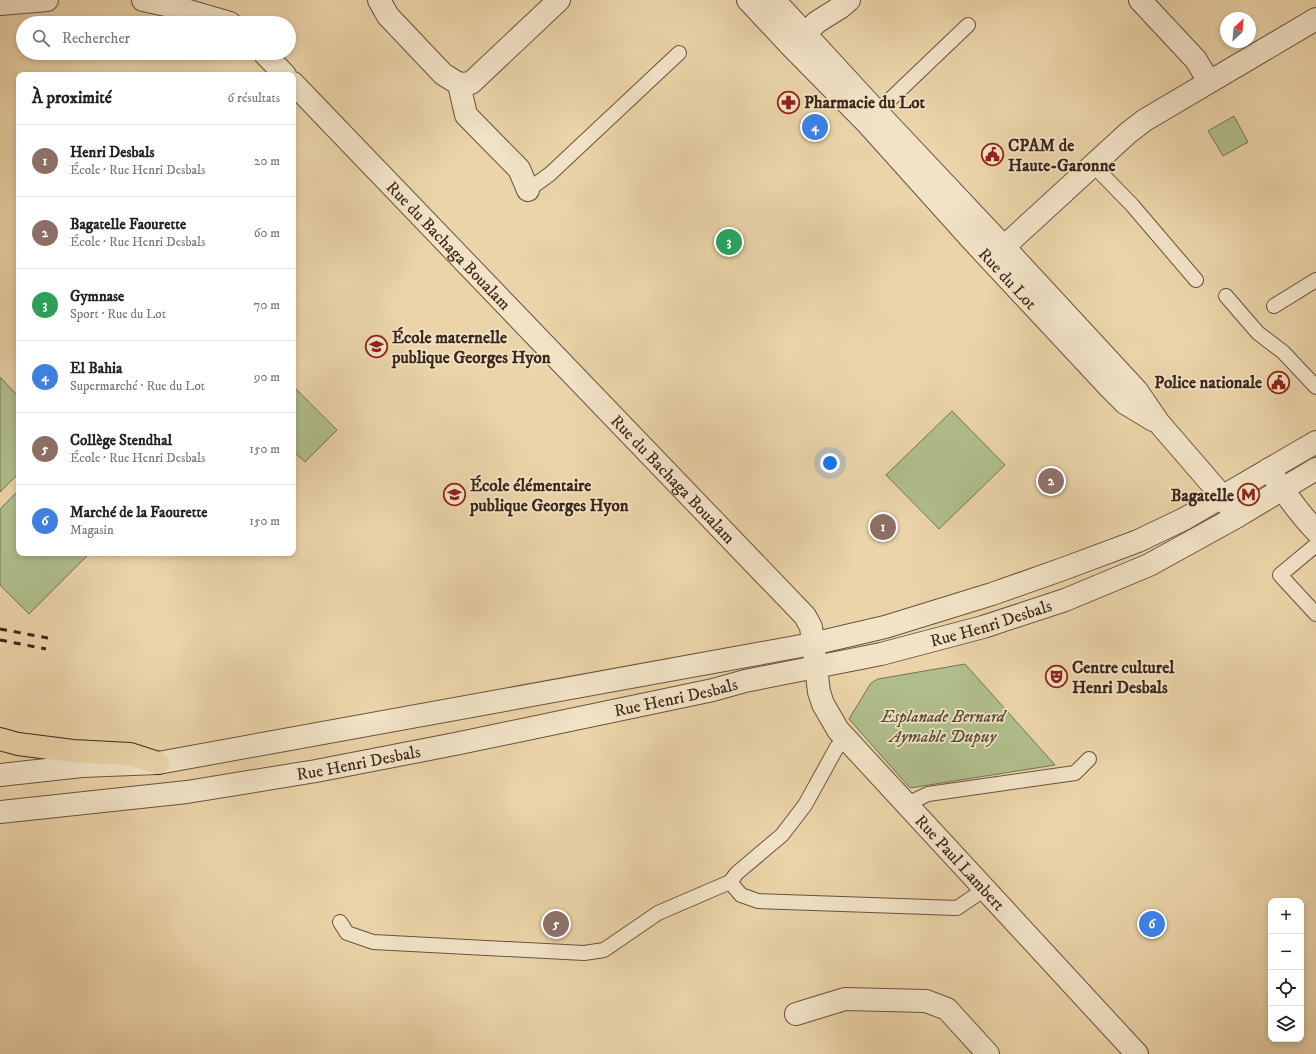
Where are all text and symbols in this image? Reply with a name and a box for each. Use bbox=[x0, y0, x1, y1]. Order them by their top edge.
north arrow bbox=[1220, 12, 1256, 48]
search box bbox=[16, 16, 296, 60]
icon: search bbox=[30, 27, 52, 49]
text: Rechercher bbox=[62, 29, 130, 48]
text: À proximité bbox=[32, 87, 112, 109]
pharmacy icon: Pharmacie du Lot bbox=[776, 89, 802, 115]
text: 6 résultats bbox=[228, 90, 280, 106]
place label: Pharmacie du Lot bbox=[804, 92, 926, 114]
pin: 4 bbox=[802, 112, 828, 142]
place label: CPAM de Haute-Garonne bbox=[1008, 135, 1116, 177]
public building icon: CPAM de Haute-Garonne bbox=[979, 142, 1005, 168]
text: Henri Desbals bbox=[70, 143, 154, 162]
text: 1 bbox=[43, 153, 47, 169]
text: 20 m bbox=[254, 153, 280, 169]
text: École · Rue Henri Desbals bbox=[70, 162, 205, 178]
street label: Rue du Bachaga Boualam bbox=[381, 177, 515, 315]
text: Bagatelle Faourette bbox=[70, 215, 186, 234]
text: 2 bbox=[42, 225, 48, 241]
text: 60 m bbox=[254, 225, 280, 241]
pin: 3 bbox=[716, 227, 742, 257]
text: École · Rue Henri Desbals bbox=[70, 234, 205, 250]
street label: Rue du Lot bbox=[973, 244, 1042, 315]
text: Gymnase bbox=[70, 287, 124, 306]
text: 3 bbox=[43, 297, 47, 313]
text: 70 m bbox=[254, 297, 280, 313]
text: Sport · Rue du Lot bbox=[70, 306, 166, 322]
place label: École maternelle publique Georges Hyon bbox=[391, 326, 551, 369]
school or university icon: École maternelle publique Georges Hyon bbox=[363, 334, 389, 360]
text: El Bahia bbox=[70, 359, 122, 378]
text: 4 bbox=[41, 369, 49, 385]
text: 90 m bbox=[254, 369, 280, 385]
public building icon: Police nationale bbox=[1265, 369, 1291, 395]
place label: Police nationale bbox=[1154, 372, 1262, 394]
text: Supermarché · Rue du Lot bbox=[70, 378, 205, 394]
street label: Rue du Bachaga Boualam bbox=[605, 410, 740, 549]
text: Collège Stendhal bbox=[70, 431, 172, 450]
text: 5 bbox=[42, 441, 48, 457]
text: 150 m bbox=[249, 441, 280, 457]
text: École · Rue Henri Desbals bbox=[70, 450, 205, 466]
your location bbox=[820, 453, 840, 473]
pin: 2 bbox=[1038, 466, 1064, 496]
place label: École élémentaire publique Georges Hyon bbox=[469, 474, 629, 517]
school or university icon: École élémentaire publique Georges Hyon bbox=[442, 482, 468, 508]
metro station icon: Bagatelle bbox=[1236, 482, 1262, 508]
place label: Bagatelle bbox=[1171, 485, 1234, 507]
text: Marché de la Faourette bbox=[70, 503, 208, 522]
pin: 1 bbox=[870, 512, 896, 542]
text: 6 bbox=[42, 513, 48, 529]
text: 150 m bbox=[249, 513, 280, 529]
text: Magasin bbox=[70, 522, 114, 538]
street label: Rue Henri Desbals bbox=[928, 595, 1055, 653]
place label: Centre culturel Henri Desbals bbox=[1072, 657, 1175, 699]
theatre icon: Centre culturel Henri Desbals bbox=[1043, 664, 1069, 690]
street label: Rue Henri Desbals bbox=[612, 674, 741, 722]
park label: Esplanade Bernard Aymable Dupuy bbox=[880, 706, 1008, 748]
street label: Rue Henri Desbals bbox=[295, 741, 423, 786]
street label: Rue Paul Lambert bbox=[910, 810, 1010, 916]
map controls bbox=[1268, 898, 1304, 1042]
button: + bbox=[1268, 898, 1304, 934]
pin: 5 bbox=[543, 909, 569, 939]
pin: 6 bbox=[1139, 909, 1165, 939]
button: − bbox=[1268, 934, 1304, 970]
button: locate bbox=[1268, 970, 1304, 1006]
button: layers bbox=[1268, 1006, 1304, 1042]

